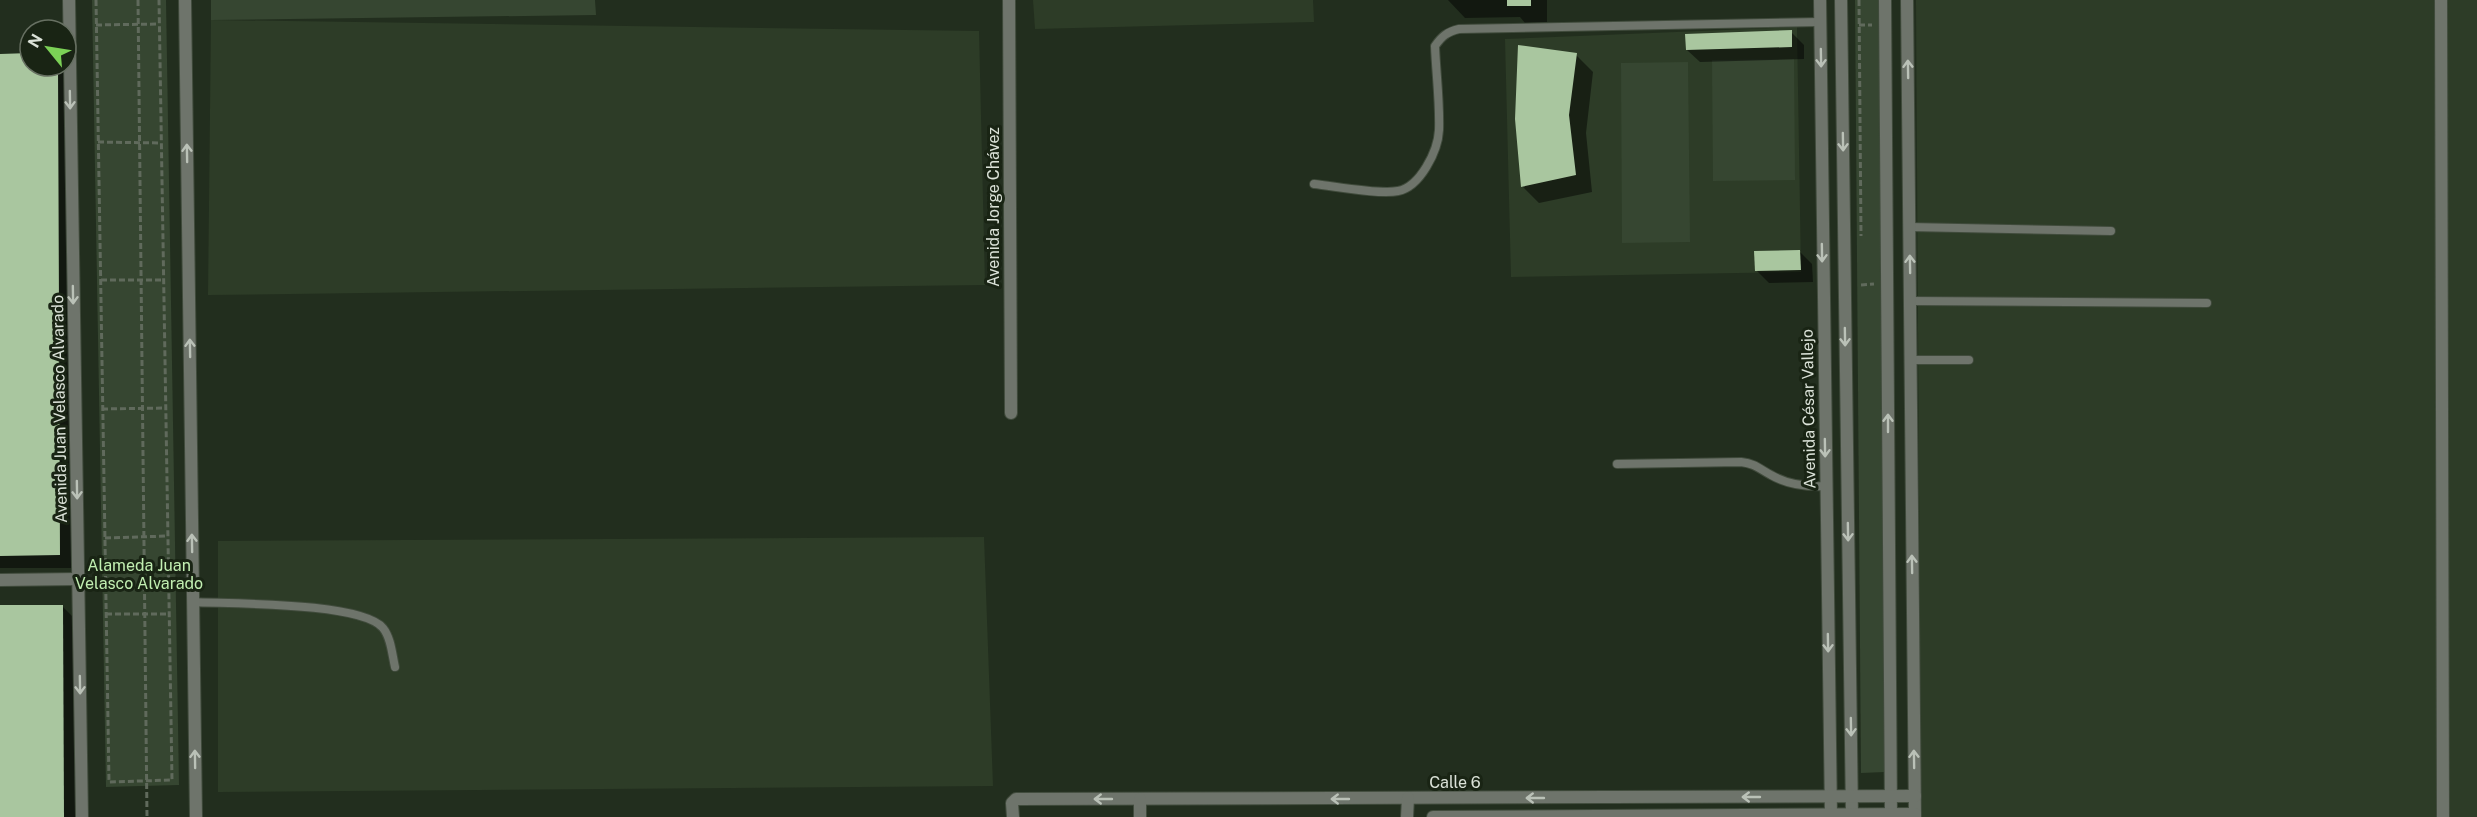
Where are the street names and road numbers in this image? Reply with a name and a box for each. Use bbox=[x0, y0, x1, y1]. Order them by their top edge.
street label: Avenida Jorge Chávez bbox=[984, 127, 1003, 287]
street label: Avenida Juan Velasco Alvarado bbox=[48, 295, 71, 523]
street label: Avenida César Vallejo bbox=[1798, 329, 1819, 489]
street label: Calle 6 bbox=[1429, 773, 1481, 792]

